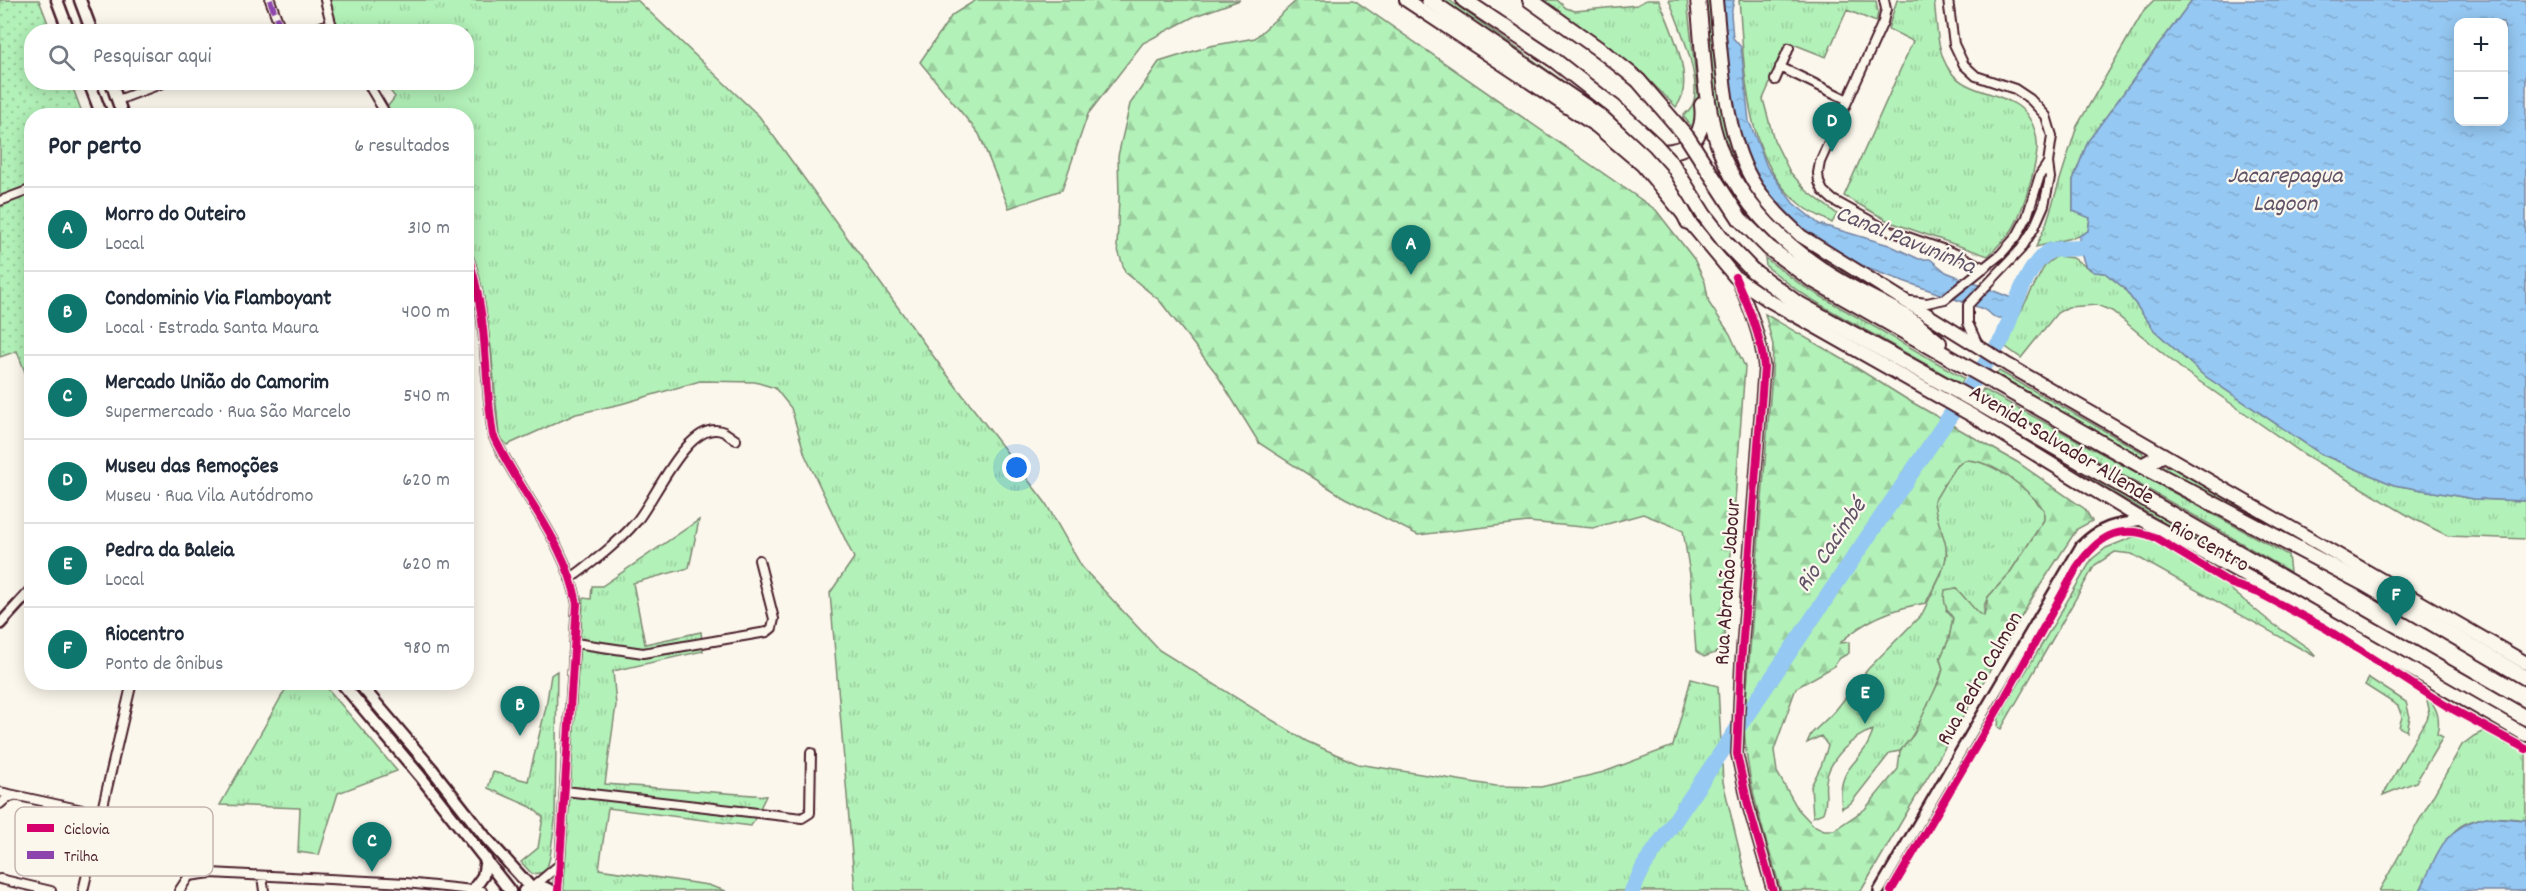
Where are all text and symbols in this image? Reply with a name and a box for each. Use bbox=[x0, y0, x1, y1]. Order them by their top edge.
map controls bbox=[2454, 18, 2508, 126]
button: + bbox=[2454, 18, 2508, 72]
search box bbox=[24, 24, 474, 90]
icon: search bbox=[45, 41, 78, 74]
text: Pesquisar aqui bbox=[93, 42, 212, 73]
button: − bbox=[2454, 72, 2508, 126]
pin: D bbox=[1812, 102, 1852, 152]
text: Por perto bbox=[48, 129, 141, 166]
text: 6 resultados bbox=[354, 133, 450, 161]
water label: Jacarepagua Lagoon bbox=[2228, 160, 2344, 222]
water label: Canal Pavuninha bbox=[1830, 198, 1982, 285]
text: Morro do Outeiro bbox=[105, 200, 246, 231]
text: A bbox=[62, 215, 73, 243]
text: 310 m bbox=[408, 215, 450, 243]
pin: A bbox=[1392, 226, 1430, 275]
text: Local bbox=[105, 231, 144, 259]
text: Condominio Via Flamboyant bbox=[105, 284, 331, 315]
text: B bbox=[63, 299, 72, 327]
text: 400 m bbox=[402, 299, 450, 327]
text: Local · Estrada Santa Maura bbox=[105, 315, 318, 343]
text: Mercado União do Camorim bbox=[105, 368, 329, 399]
street label: Avenida Salvador Allende bbox=[1963, 378, 2159, 514]
text: C bbox=[63, 383, 72, 411]
text: 540 m bbox=[403, 383, 450, 411]
text: Supermercado · Rua São Marcelo bbox=[105, 399, 351, 427]
text: Museu das Remoções bbox=[105, 452, 279, 483]
your location bbox=[1002, 453, 1031, 482]
text: D bbox=[62, 467, 73, 495]
text: 620 m bbox=[402, 467, 450, 495]
text: Museu · Rua Vila Autódromo bbox=[105, 483, 313, 511]
water label: Rio Cacimbé bbox=[1788, 490, 1877, 600]
street label: Rua Abrahão Jabour bbox=[1708, 497, 1750, 666]
street label: Rio Centro bbox=[2164, 513, 2254, 581]
text: Pedra da Baleia bbox=[105, 536, 234, 567]
text: E bbox=[63, 551, 72, 579]
text: 620 m bbox=[402, 551, 450, 579]
text: Local bbox=[105, 567, 144, 595]
pin: F bbox=[2376, 576, 2416, 626]
street label: Rua Pedro Calmon bbox=[1930, 606, 2032, 752]
text: Riocentro bbox=[105, 620, 184, 651]
text: F bbox=[63, 635, 72, 663]
text: 980 m bbox=[404, 635, 450, 663]
text: Ponto de ônibus bbox=[105, 651, 223, 679]
pin: E bbox=[1846, 674, 1884, 724]
pin: B bbox=[500, 686, 540, 736]
legend bbox=[15, 807, 213, 876]
text: Ciclovia bbox=[64, 819, 110, 842]
pin: C bbox=[352, 822, 392, 872]
text: Trilha bbox=[64, 846, 98, 869]

